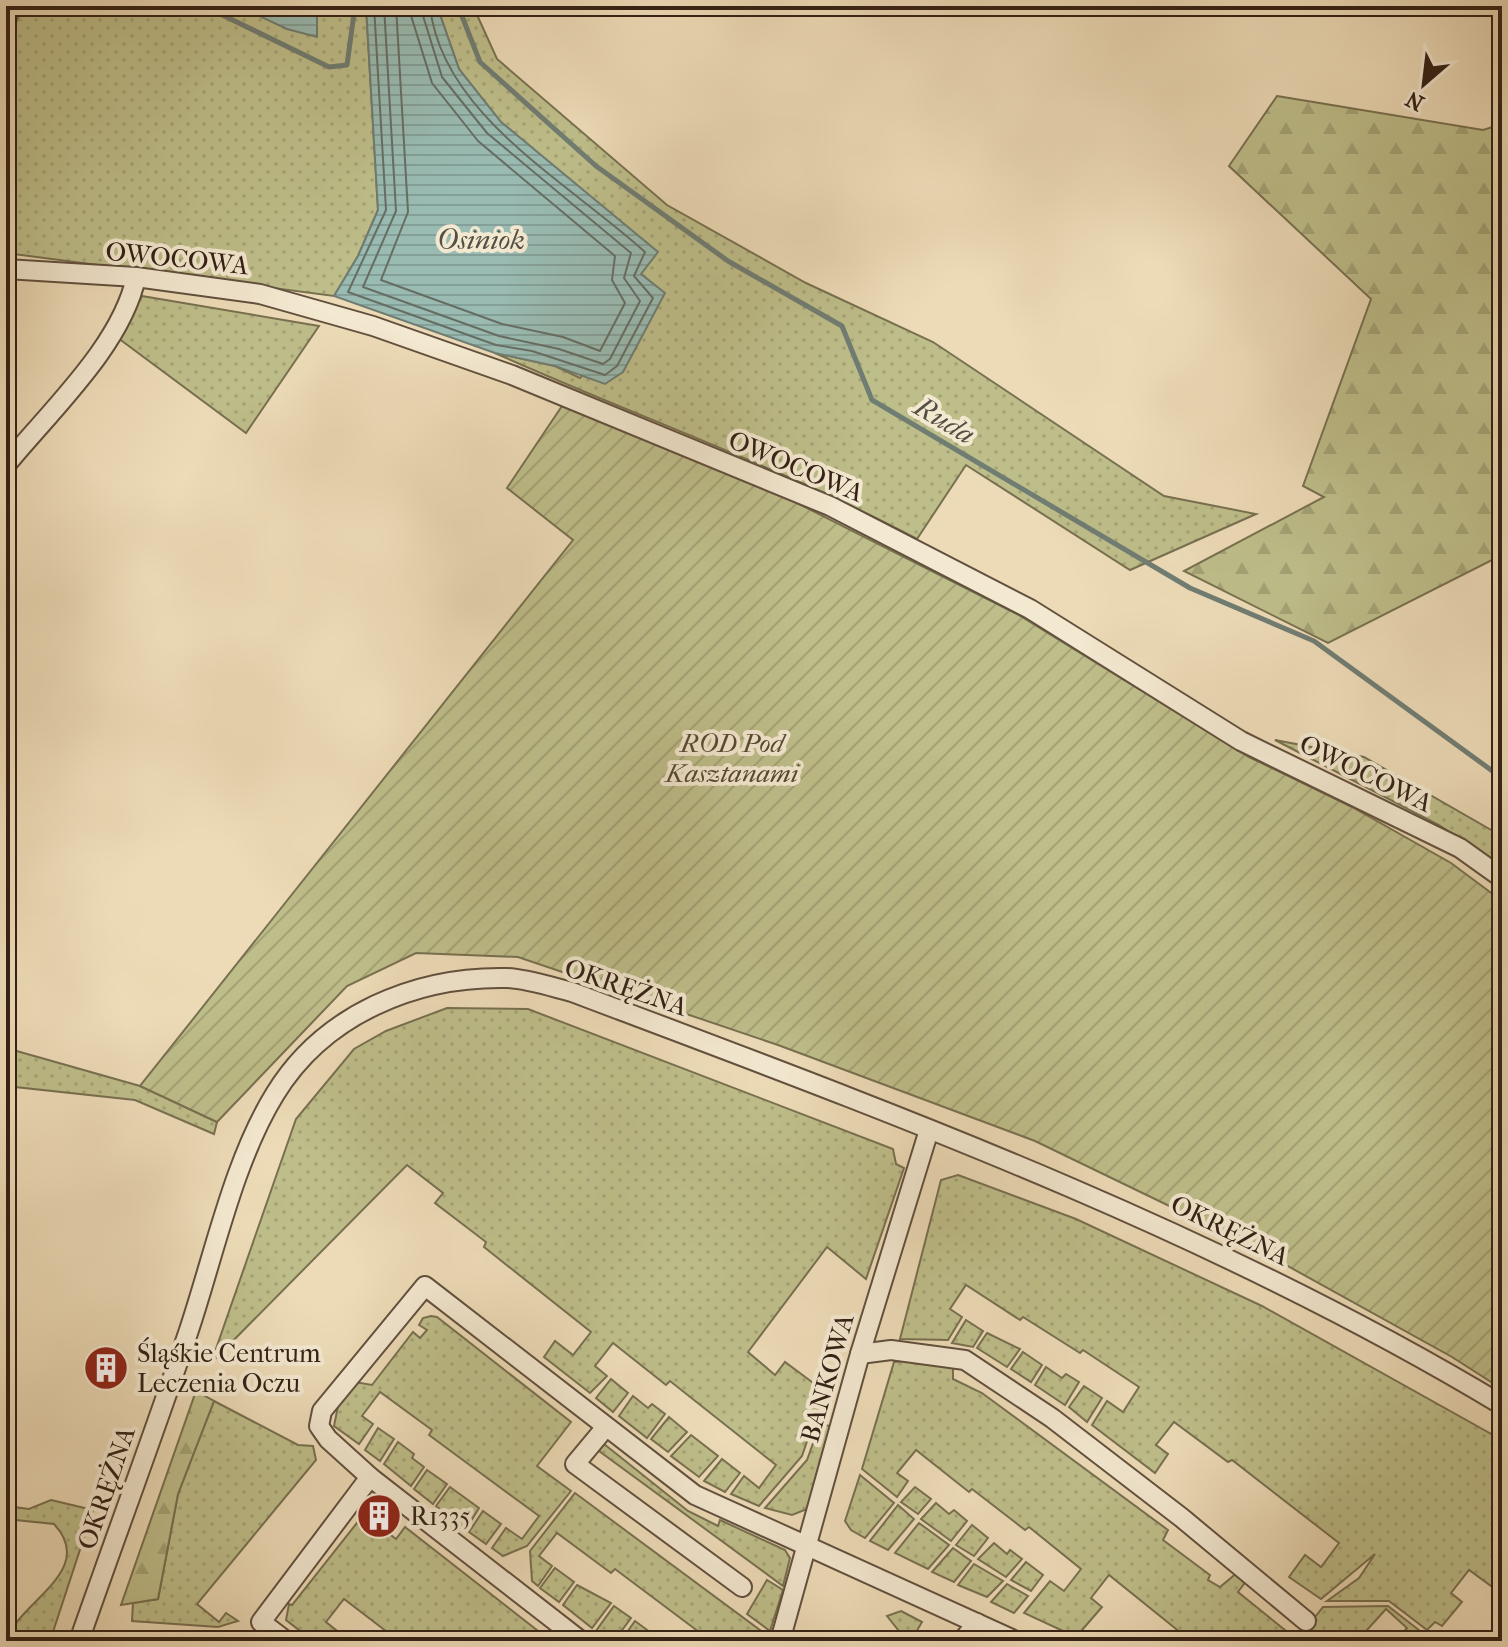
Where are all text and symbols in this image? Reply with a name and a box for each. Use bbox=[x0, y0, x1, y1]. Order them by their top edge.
north arrow bbox=[1384, 44, 1464, 124]
text: N bbox=[1401, 85, 1429, 116]
water label: Osiniok bbox=[437, 223, 525, 256]
street label: OWOCOWA bbox=[104, 236, 251, 282]
water label: Ruda bbox=[907, 389, 981, 451]
street label: OWOCOWA bbox=[724, 424, 869, 509]
park label: ROD Pod Kasztanami bbox=[664, 728, 800, 789]
street label: OWOCOWA bbox=[1294, 728, 1438, 819]
street label: OKRĘŻNA bbox=[560, 951, 693, 1024]
street label: OKRĘŻNA bbox=[1165, 1188, 1295, 1274]
street label: BANKOWA bbox=[794, 1309, 861, 1446]
place label: Śląśkie Centrum Leczenia Oczu bbox=[137, 1337, 321, 1399]
building icon: Śląśkie Centrum Leczenia Oczu bbox=[82, 1344, 130, 1392]
street label: OKRĘŻNA bbox=[70, 1421, 143, 1554]
building icon: R1335 bbox=[355, 1492, 403, 1540]
place label: R1335 bbox=[410, 1501, 471, 1532]

